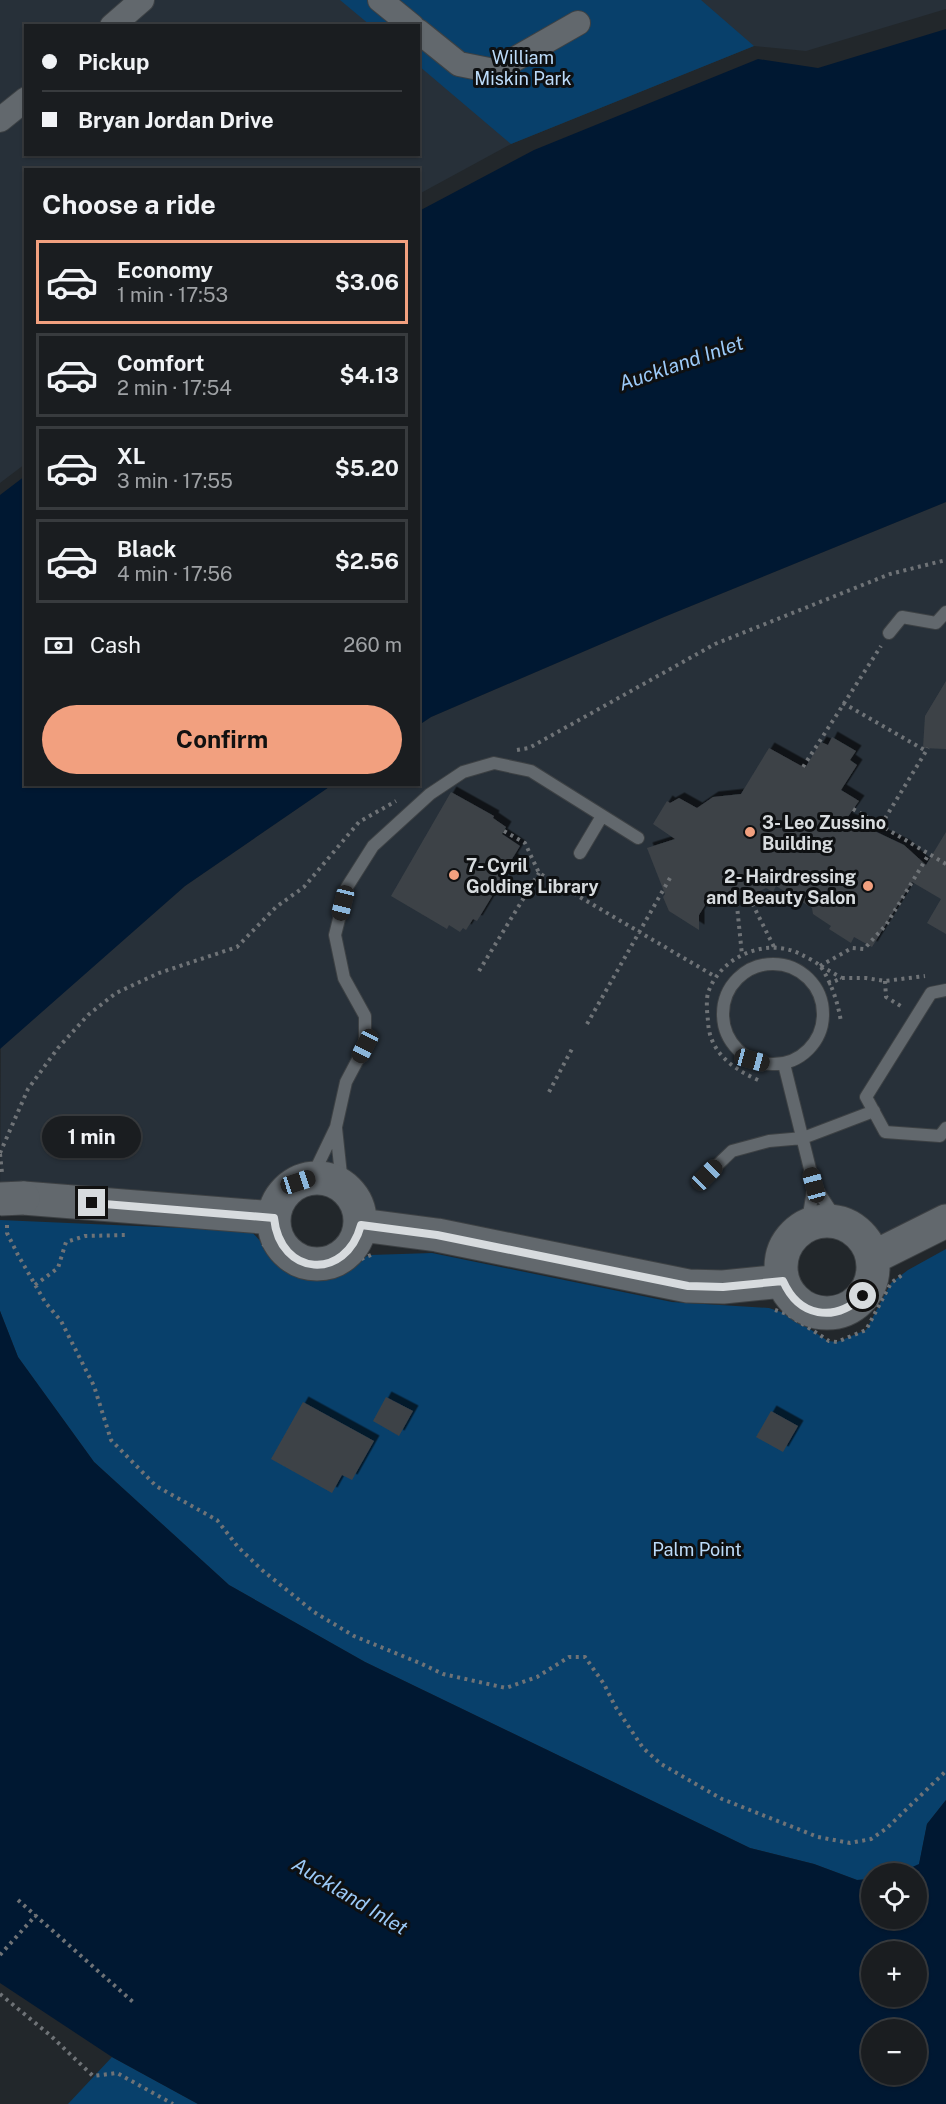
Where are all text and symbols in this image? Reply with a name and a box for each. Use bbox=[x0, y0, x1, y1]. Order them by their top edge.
park label: William Miskin Park bbox=[474, 47, 572, 89]
text: Pickup bbox=[78, 49, 149, 75]
text: Bryan Jordan Drive bbox=[78, 107, 274, 133]
text: Choose a ride bbox=[42, 188, 216, 220]
icon: car bbox=[45, 255, 99, 309]
text: Economy bbox=[117, 257, 213, 283]
text: $3.06 bbox=[335, 269, 399, 295]
text: 1 min · 17:53 bbox=[117, 283, 228, 307]
water label: Auckland Inlet bbox=[616, 330, 747, 396]
icon: car bbox=[45, 348, 99, 402]
text: Comfort bbox=[117, 350, 204, 376]
text: $4.13 bbox=[340, 362, 399, 388]
text: 2 min · 17:54 bbox=[117, 376, 232, 400]
icon: car bbox=[45, 441, 99, 495]
text: XL bbox=[117, 443, 145, 469]
text: $5.20 bbox=[335, 455, 399, 481]
text: 3 min · 17:55 bbox=[117, 469, 233, 493]
icon: car bbox=[45, 534, 99, 588]
text: Black bbox=[117, 536, 176, 562]
text: $2.56 bbox=[335, 548, 399, 574]
text: 4 min · 17:56 bbox=[117, 562, 232, 586]
icon: cash bbox=[42, 629, 75, 662]
text: Cash bbox=[90, 632, 141, 658]
text: 260 m bbox=[343, 633, 402, 657]
button: Confirm bbox=[42, 705, 402, 774]
place label: 3- Leo Zussino Building bbox=[762, 812, 886, 854]
marker: 3- Leo Zussino Building bbox=[743, 825, 757, 839]
place label: 7- Cyril Golding Library bbox=[466, 855, 599, 897]
place label: 2- Hairdressing and Beauty Salon bbox=[706, 866, 856, 908]
marker: 7- Cyril Golding Library bbox=[447, 868, 461, 882]
marker: 2- Hairdressing and Beauty Salon bbox=[861, 879, 875, 893]
car bbox=[330, 883, 356, 923]
car bbox=[349, 1026, 381, 1066]
car bbox=[732, 1047, 772, 1073]
callout: 1 min bbox=[42, 1116, 142, 1158]
text: 1 min bbox=[67, 1125, 116, 1149]
car bbox=[688, 1156, 726, 1194]
car bbox=[801, 1165, 827, 1205]
car bbox=[278, 1168, 318, 1196]
route end bbox=[78, 1189, 105, 1216]
route start bbox=[849, 1282, 876, 1309]
park label: Palm Point bbox=[652, 1539, 742, 1560]
water label: Auckland Inlet bbox=[288, 1852, 412, 1940]
map controls bbox=[861, 1863, 927, 2085]
button: locate bbox=[861, 1863, 927, 1929]
button: + bbox=[861, 1941, 927, 2007]
button: − bbox=[861, 2019, 927, 2085]

